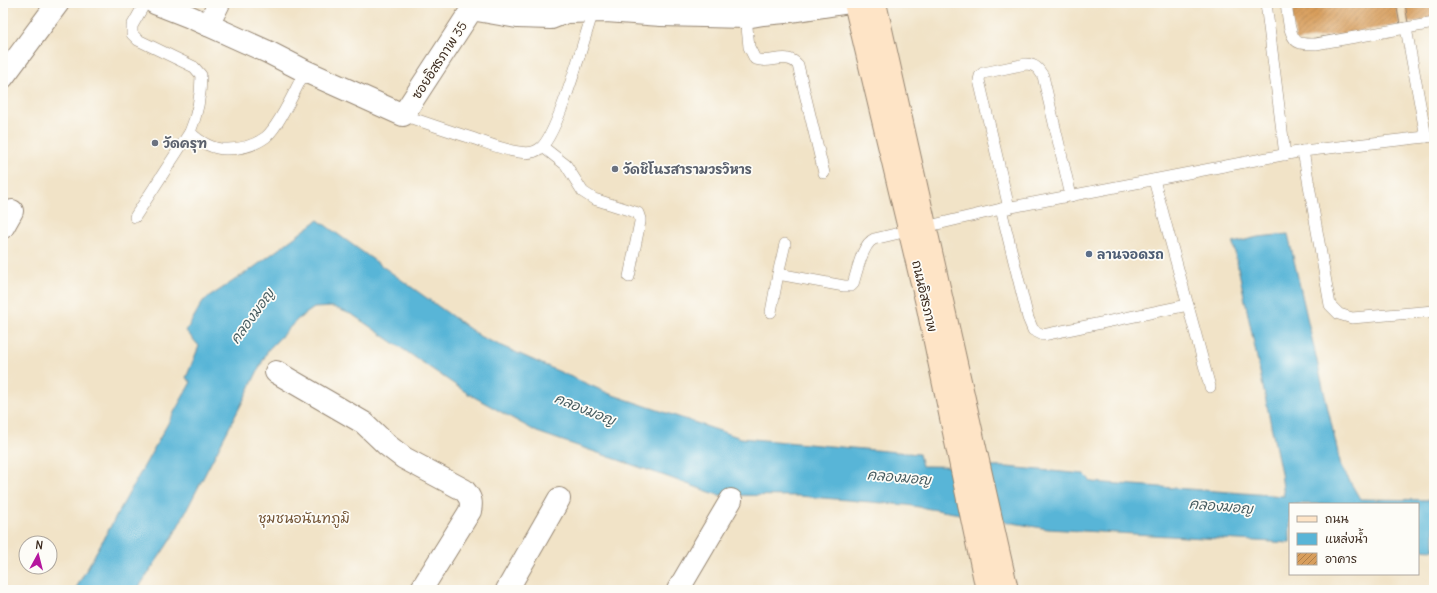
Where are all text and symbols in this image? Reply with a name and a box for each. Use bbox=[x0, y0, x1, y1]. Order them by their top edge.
street label: ซอยอิสรภาพ 35 bbox=[408, 18, 471, 102]
place label: วัดครุฑ bbox=[163, 135, 207, 153]
marker: วัดครุฑ bbox=[150, 138, 160, 148]
place label: วัดชิโนรสารามวรวิหาร bbox=[623, 161, 752, 178]
marker: วัดชิโนรสารามวรวิหาร bbox=[610, 164, 620, 174]
place label: ลานจอดรถ bbox=[1097, 246, 1164, 263]
marker: ลานจอดรถ bbox=[1084, 249, 1094, 259]
street label: ถนนอิสรภาพ bbox=[908, 258, 941, 334]
water label: คลองมอญ bbox=[226, 284, 279, 347]
water label: คลองมอญ bbox=[552, 389, 619, 430]
water label: คลองมอญ bbox=[866, 465, 933, 489]
water label: คลองมอญ bbox=[1188, 494, 1255, 518]
legend bbox=[1289, 503, 1419, 575]
district label: ชุมชนอนันทภูมิ bbox=[258, 509, 350, 528]
text: ถนน bbox=[1325, 511, 1349, 526]
text: แหล่งน้ำ bbox=[1325, 528, 1368, 546]
north arrow bbox=[18, 535, 58, 575]
text: N bbox=[35, 538, 44, 552]
text: อาคาร bbox=[1325, 551, 1357, 566]

